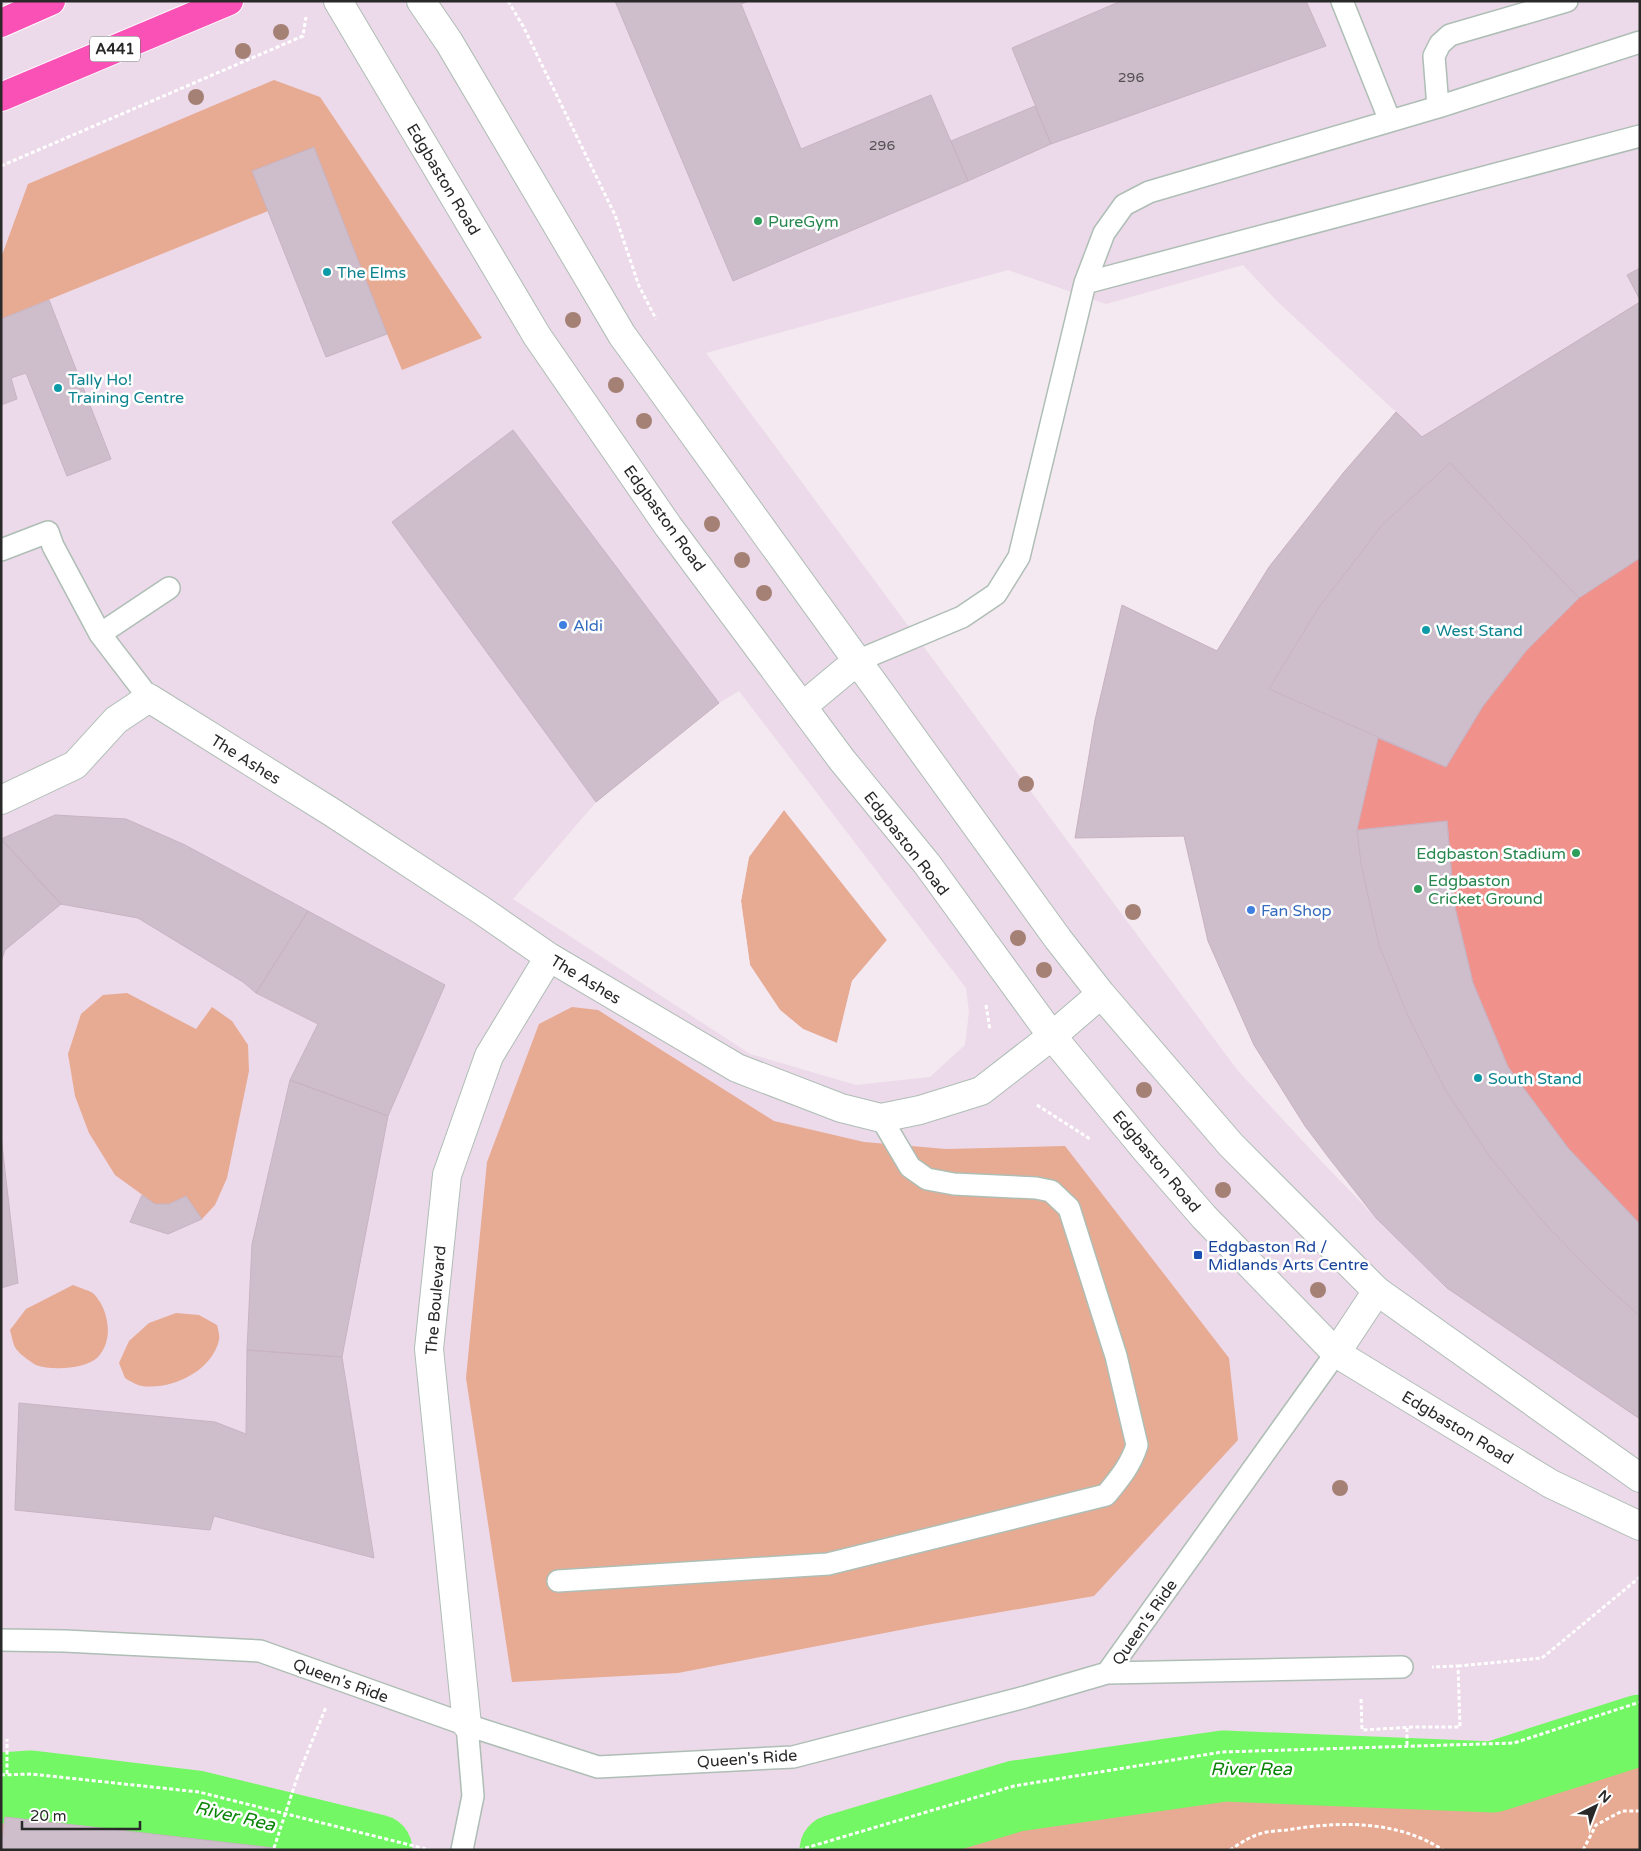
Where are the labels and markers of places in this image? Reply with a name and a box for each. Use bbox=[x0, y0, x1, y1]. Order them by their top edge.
place label: PureGym bbox=[768, 212, 839, 232]
marker: PureGym bbox=[752, 215, 764, 227]
place label: The Elms bbox=[337, 263, 406, 283]
marker: The Elms bbox=[321, 266, 333, 278]
place label: Tally Ho! Training Centre bbox=[68, 370, 184, 408]
marker: Tally Ho! Training Centre bbox=[52, 382, 64, 394]
place label: Aldi bbox=[573, 616, 603, 636]
marker: Aldi bbox=[557, 619, 569, 631]
place label: West Stand bbox=[1436, 621, 1523, 641]
marker: West Stand bbox=[1420, 624, 1432, 636]
place label: Edgbaston Stadium bbox=[1416, 844, 1566, 864]
marker: Edgbaston Stadium bbox=[1570, 847, 1582, 859]
place label: Edgbaston Cricket Ground bbox=[1428, 871, 1543, 909]
marker: Edgbaston Cricket Ground bbox=[1412, 883, 1424, 895]
place label: Fan Shop bbox=[1261, 901, 1332, 921]
marker: Fan Shop bbox=[1245, 904, 1257, 916]
place label: South Stand bbox=[1488, 1069, 1582, 1089]
marker: South Stand bbox=[1472, 1072, 1484, 1084]
place label: Edgbaston Rd / Midlands Arts Centre bbox=[1208, 1237, 1368, 1275]
marker: Edgbaston Rd / Midlands Arts Centre bbox=[1192, 1249, 1204, 1261]

